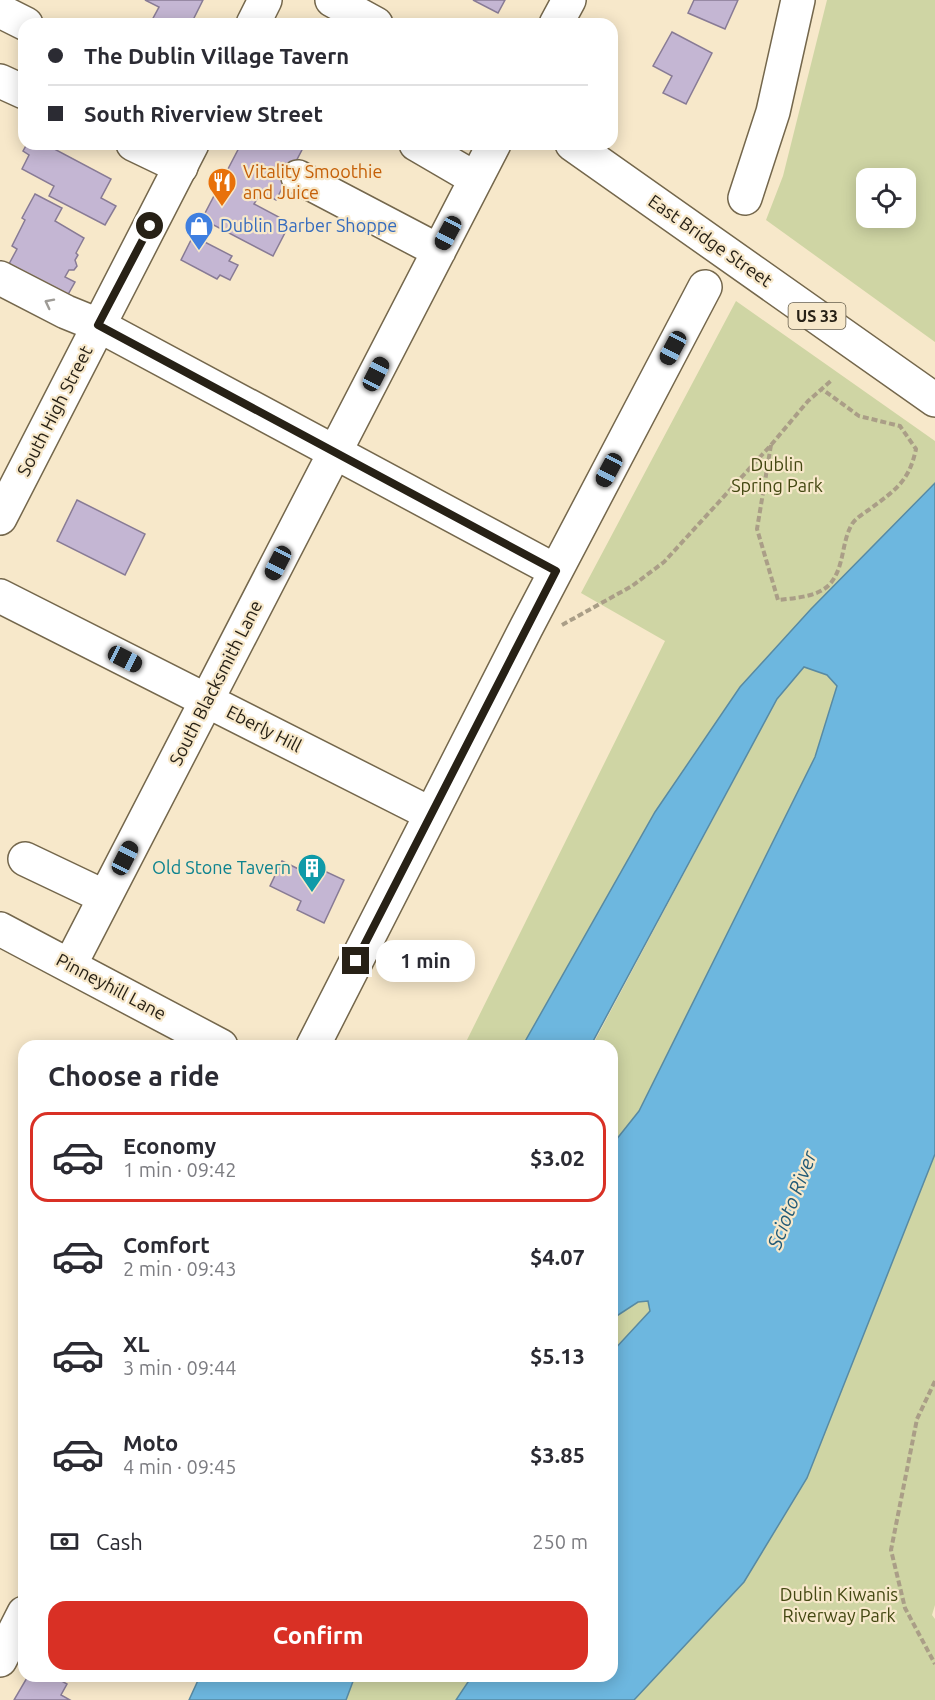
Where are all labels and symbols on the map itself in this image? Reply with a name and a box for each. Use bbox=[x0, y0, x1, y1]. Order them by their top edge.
place label: Vitality Smoothie and Juice bbox=[243, 161, 382, 202]
restaurant icon: Vitality Smoothie and Juice bbox=[206, 166, 238, 208]
street label: East Bridge Street bbox=[645, 190, 776, 290]
shop icon: Dublin Barber Shoppe bbox=[183, 210, 215, 252]
route start bbox=[136, 212, 163, 239]
car bbox=[432, 213, 464, 253]
place label: Dublin Barber Shoppe bbox=[220, 215, 397, 235]
one-way arrow bbox=[44, 299, 55, 310]
road number: US 33 bbox=[788, 303, 846, 329]
car bbox=[657, 328, 689, 368]
street label: South High Street bbox=[13, 342, 96, 479]
car bbox=[360, 354, 392, 394]
car bbox=[593, 450, 625, 490]
park label: Dublin Spring Park bbox=[731, 454, 823, 495]
car bbox=[262, 543, 294, 583]
street label: South Blacksmith Lane bbox=[165, 597, 265, 768]
car bbox=[105, 643, 145, 675]
street label: Eberly Hill bbox=[224, 701, 305, 756]
car bbox=[109, 838, 141, 878]
building icon: Old Stone Tavern bbox=[296, 852, 328, 894]
place label: Old Stone Tavern bbox=[152, 857, 291, 877]
callout: 1 min bbox=[377, 940, 476, 982]
route end bbox=[342, 947, 369, 974]
street label: Pinneyhill Lane bbox=[53, 949, 170, 1023]
water label: Scioto River bbox=[762, 1146, 821, 1253]
park label: Dublin Kiwanis Riverway Park bbox=[780, 1584, 898, 1625]

